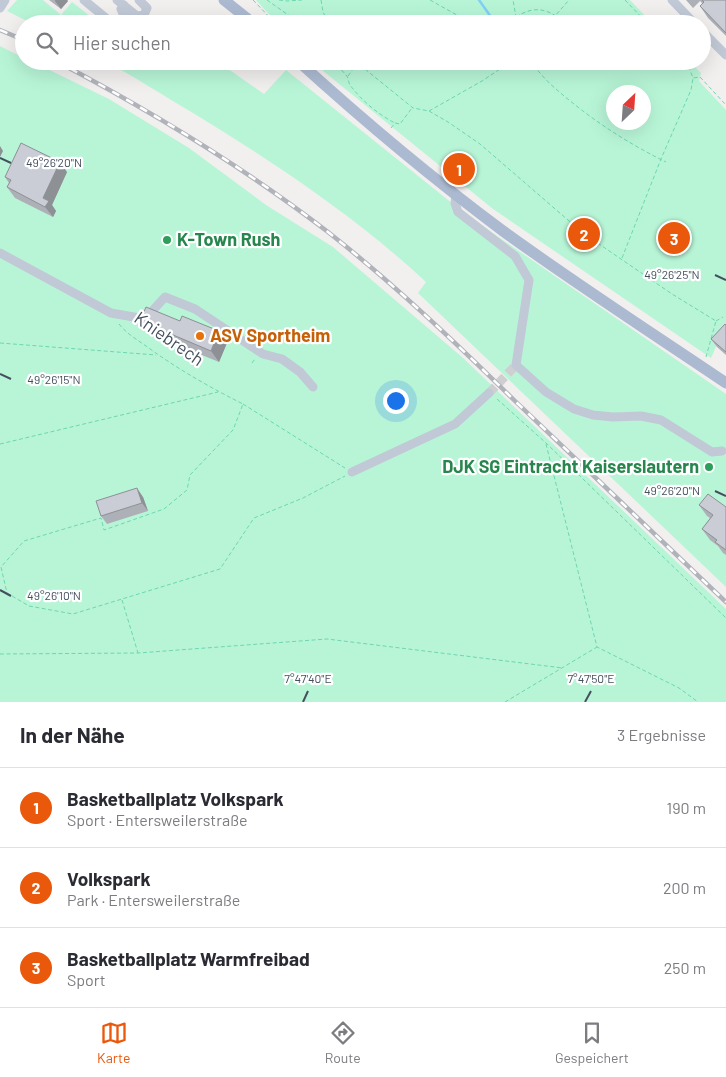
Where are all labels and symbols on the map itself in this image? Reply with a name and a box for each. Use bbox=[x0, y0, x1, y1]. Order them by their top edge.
north arrow bbox=[606, 85, 651, 130]
pin: 1 bbox=[443, 150, 475, 188]
text: 49°26'20"N bbox=[26, 155, 82, 169]
pin: 2 bbox=[568, 215, 600, 253]
pin: 3 bbox=[658, 219, 690, 257]
place label: K-Town Rush bbox=[177, 228, 280, 250]
marker: K-Town Rush bbox=[161, 234, 173, 246]
text: 49°26'25"N bbox=[644, 267, 700, 281]
street label: Kniebrech bbox=[131, 306, 209, 370]
place label: ASV Sportheim bbox=[210, 324, 330, 346]
marker: ASV Sportheim bbox=[194, 330, 206, 342]
text: 49°26'15"N bbox=[27, 372, 81, 386]
your location bbox=[383, 388, 409, 414]
place label: DJK SG Eintracht Kaiserslautern bbox=[442, 455, 699, 477]
marker: DJK SG Eintracht Kaiserslautern bbox=[703, 461, 715, 473]
text: 49°26'20"N bbox=[644, 483, 700, 497]
text: 49°26'10"N bbox=[27, 588, 81, 602]
text: 7°47'40"E bbox=[284, 671, 332, 685]
text: 7°47'50"E bbox=[567, 671, 615, 685]

